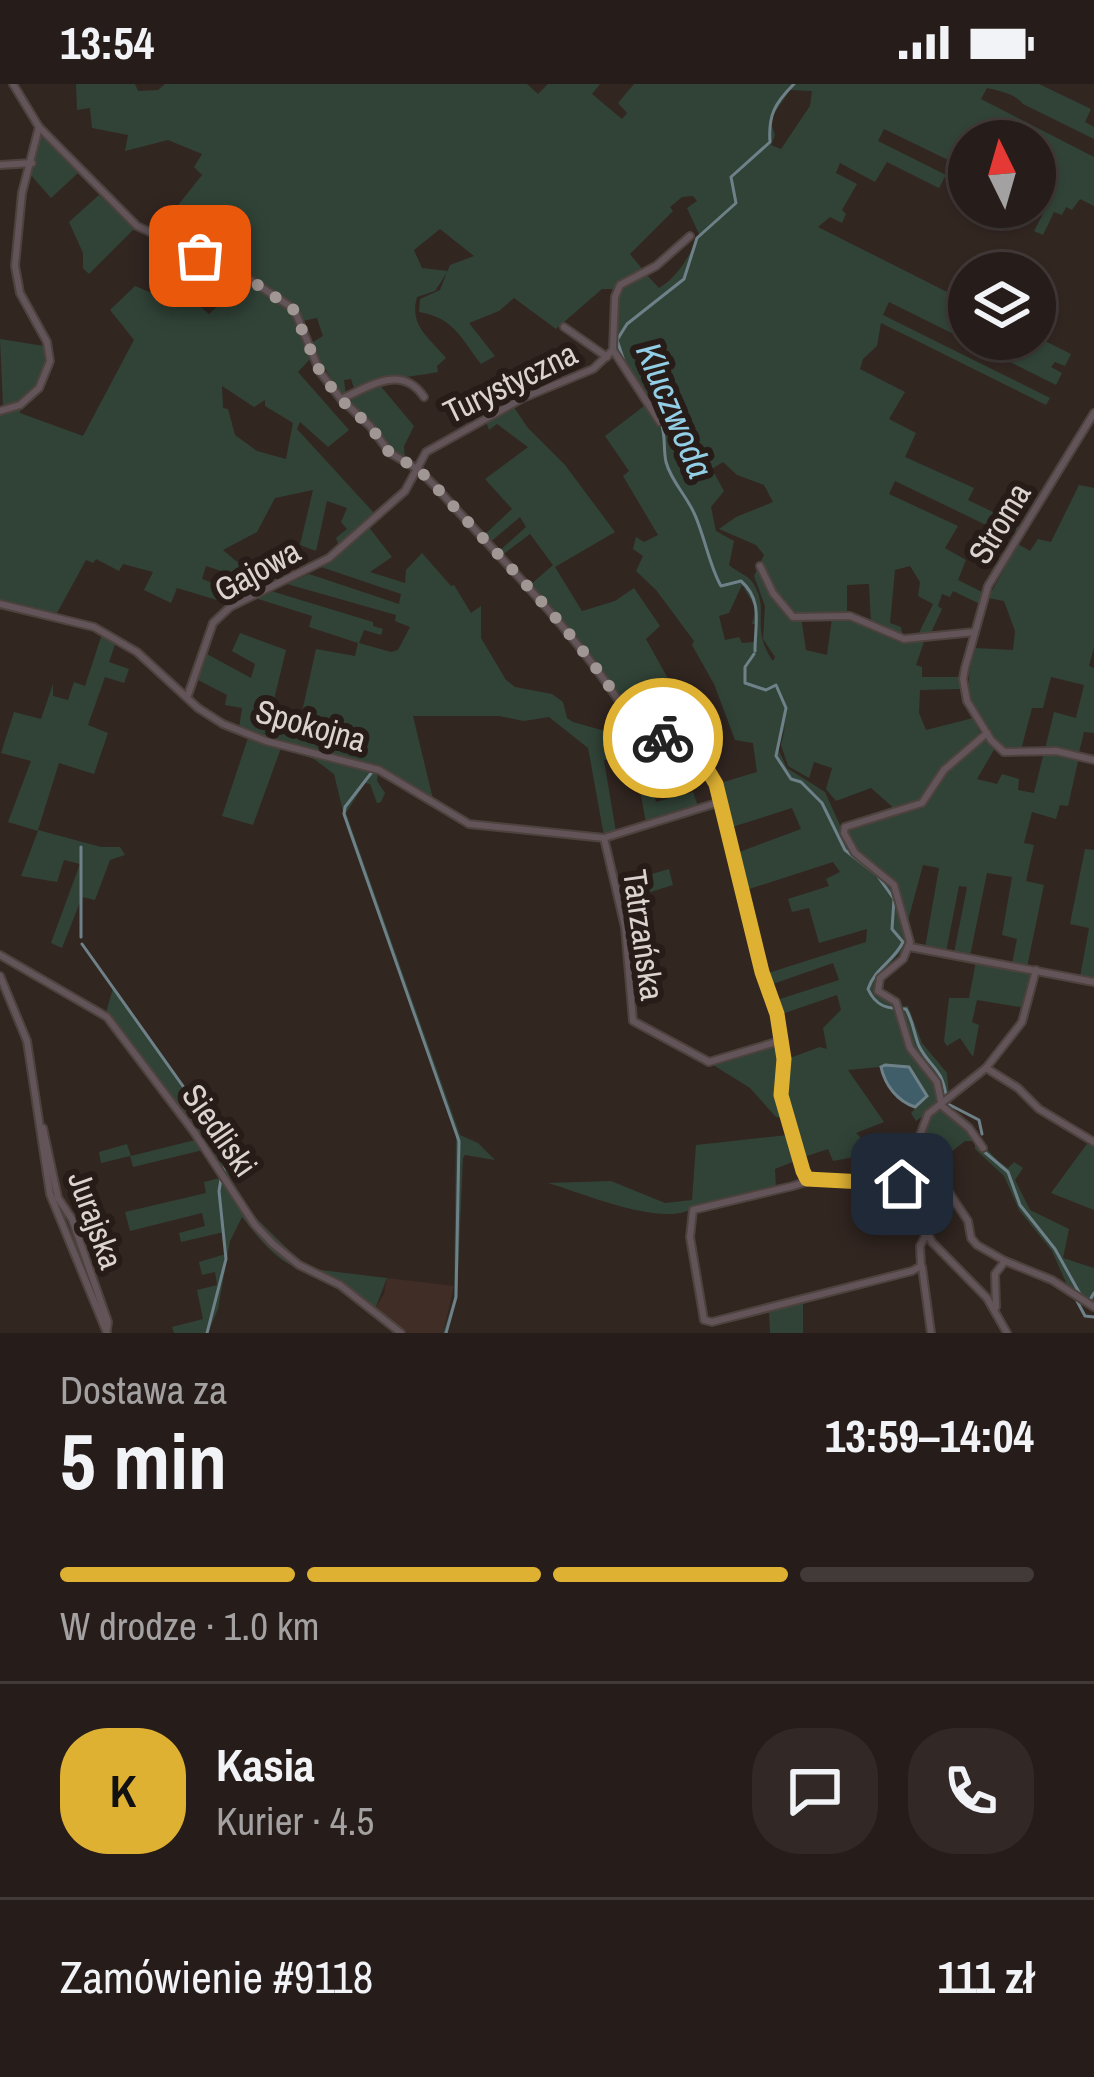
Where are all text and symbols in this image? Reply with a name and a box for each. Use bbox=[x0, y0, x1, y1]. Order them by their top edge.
text: 13:54 bbox=[60, 12, 154, 73]
north arrow bbox=[948, 120, 1056, 228]
map controls bbox=[948, 120, 1056, 360]
pin bbox=[149, 205, 251, 307]
icon: bag bbox=[167, 223, 233, 289]
button: layers bbox=[948, 252, 1056, 360]
street label: Turystyczna bbox=[436, 331, 584, 433]
water label: Kluczwoda bbox=[625, 335, 725, 485]
street label: Stroma bbox=[958, 474, 1040, 572]
street label: Gajowa bbox=[206, 529, 308, 611]
courier bbox=[603, 678, 723, 798]
street label: Spokojna bbox=[251, 688, 371, 762]
icon: bike bbox=[630, 705, 696, 771]
street label: Tatrzańska bbox=[613, 867, 675, 1003]
street label: Siedliski bbox=[172, 1075, 268, 1185]
pin bbox=[851, 1133, 953, 1235]
icon: home bbox=[869, 1151, 935, 1217]
street label: Jurajska bbox=[58, 1165, 134, 1275]
text: Dostawa za bbox=[60, 1364, 227, 1416]
text: 13:59–14:04 bbox=[825, 1405, 1034, 1466]
text: 5 min bbox=[60, 1408, 227, 1513]
text: W drodze · 1.0 km bbox=[60, 1600, 320, 1652]
button: chat bbox=[752, 1728, 878, 1854]
button: phone bbox=[908, 1728, 1034, 1854]
text: Kasia bbox=[216, 1734, 314, 1795]
text: K bbox=[110, 1760, 136, 1821]
text: Kurier · 4.5 bbox=[216, 1795, 374, 1847]
text: Zamówienie #9118 bbox=[60, 1946, 373, 2007]
text: 111 zł bbox=[938, 1946, 1034, 2007]

